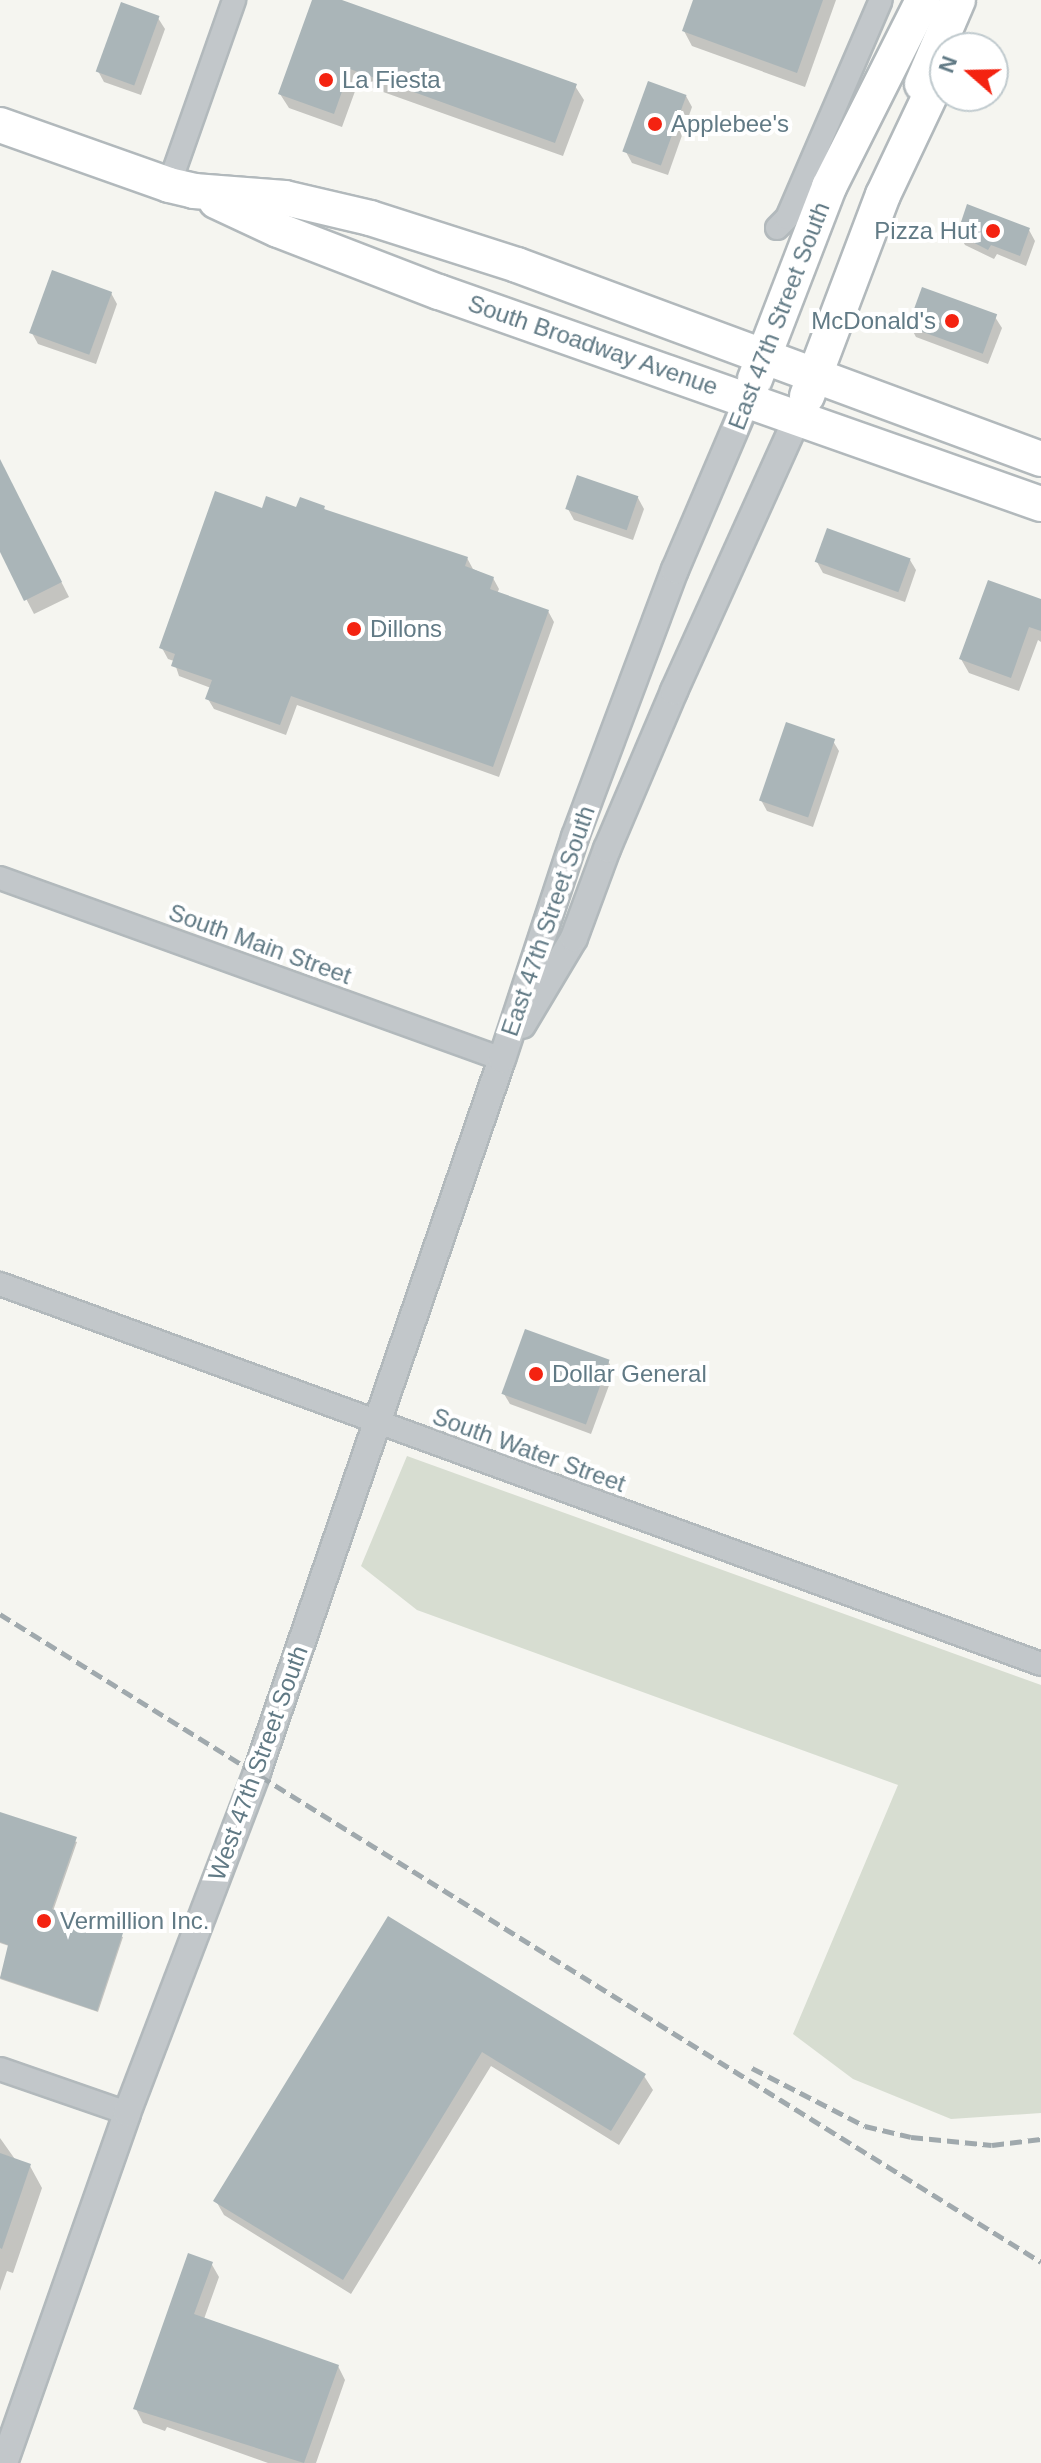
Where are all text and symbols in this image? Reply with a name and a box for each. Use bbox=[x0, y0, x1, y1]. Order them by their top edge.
north arrow bbox=[929, 32, 1009, 112]
text: N bbox=[933, 53, 962, 76]
place label: La Fiesta bbox=[342, 66, 441, 94]
marker: La Fiesta bbox=[317, 71, 335, 89]
place label: Applebee's bbox=[671, 110, 789, 138]
marker: Applebee's bbox=[646, 115, 664, 133]
street label: East 47th Street South bbox=[722, 198, 836, 434]
place label: Pizza Hut bbox=[874, 217, 977, 245]
marker: Pizza Hut bbox=[984, 222, 1002, 240]
street label: South Broadway Avenue bbox=[464, 288, 722, 402]
place label: McDonald's bbox=[811, 307, 936, 335]
marker: McDonald's bbox=[943, 312, 961, 330]
place label: Dillons bbox=[370, 615, 442, 643]
marker: Dillons bbox=[345, 620, 363, 638]
street label: East 47th Street South bbox=[495, 802, 601, 1040]
street label: South Main Street bbox=[165, 898, 355, 990]
place label: Dollar General bbox=[552, 1360, 707, 1388]
marker: Dollar General bbox=[527, 1365, 545, 1383]
street label: South Water Street bbox=[429, 1402, 629, 1498]
street label: West 47th Street South bbox=[202, 1642, 314, 1884]
place label: Vermillion Inc. bbox=[60, 1907, 209, 1935]
marker: Vermillion Inc. bbox=[35, 1912, 53, 1930]

